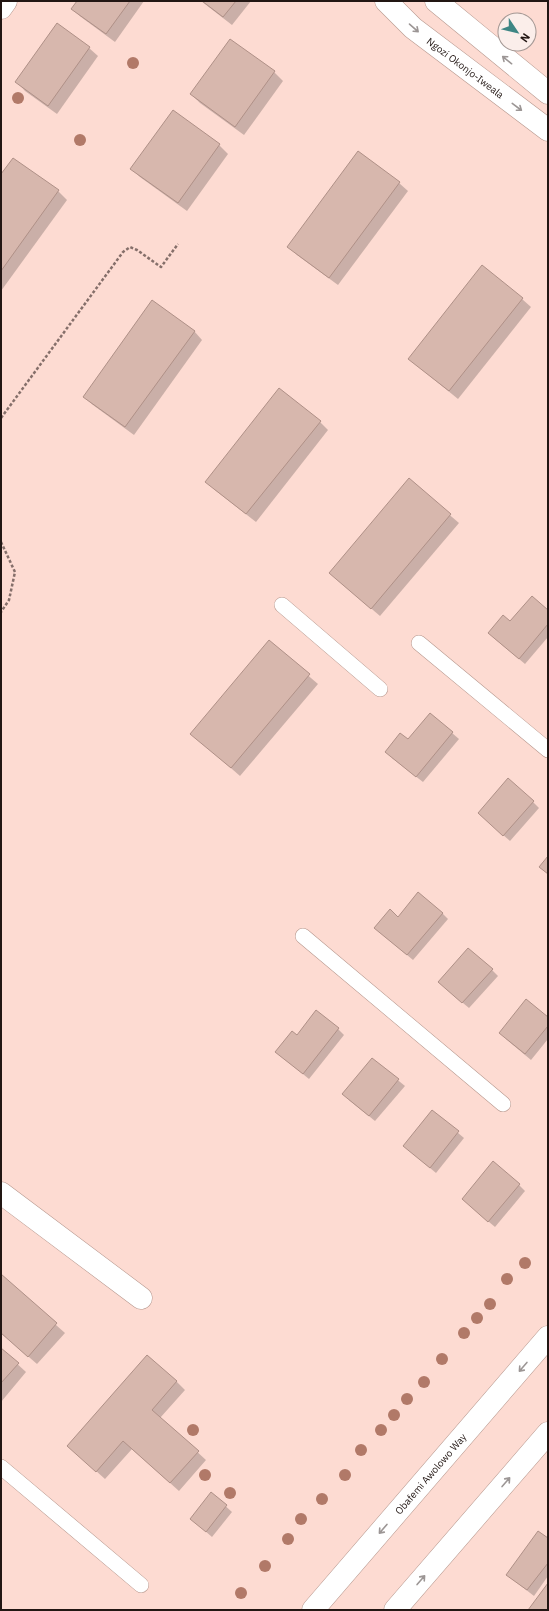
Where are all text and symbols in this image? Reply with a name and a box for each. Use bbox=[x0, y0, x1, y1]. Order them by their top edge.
north arrow bbox=[497, 12, 537, 52]
one-way arrow bbox=[409, 23, 419, 33]
text: N bbox=[517, 30, 533, 45]
street label: Ngozi Okonjo-Iweala bbox=[424, 35, 507, 102]
one-way arrow bbox=[501, 55, 512, 64]
one-way arrow bbox=[512, 103, 523, 111]
one-way arrow bbox=[518, 1361, 527, 1372]
street label: Obafemi Awolowo Way bbox=[392, 1431, 469, 1517]
one-way arrow bbox=[501, 1477, 510, 1487]
one-way arrow bbox=[378, 1523, 387, 1534]
one-way arrow bbox=[416, 1575, 425, 1586]

